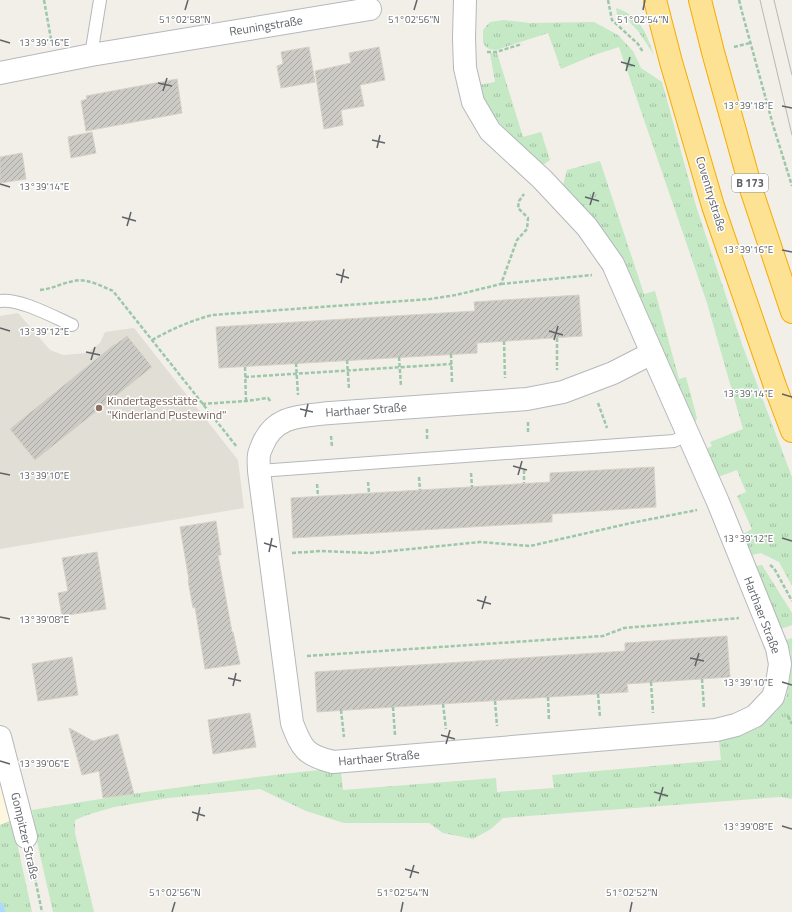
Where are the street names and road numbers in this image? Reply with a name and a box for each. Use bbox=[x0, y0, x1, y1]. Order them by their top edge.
street label: Reuningstraße bbox=[228, 10, 304, 41]
street label: Coventrystraße bbox=[691, 154, 732, 234]
road number: B 173 bbox=[732, 174, 768, 192]
street label: Harthaer Straße bbox=[325, 397, 407, 422]
street label: Harthaer Straße bbox=[739, 573, 786, 656]
street label: Harthaer Straße bbox=[338, 744, 420, 771]
street label: Gompitzer Straße bbox=[6, 790, 45, 881]

